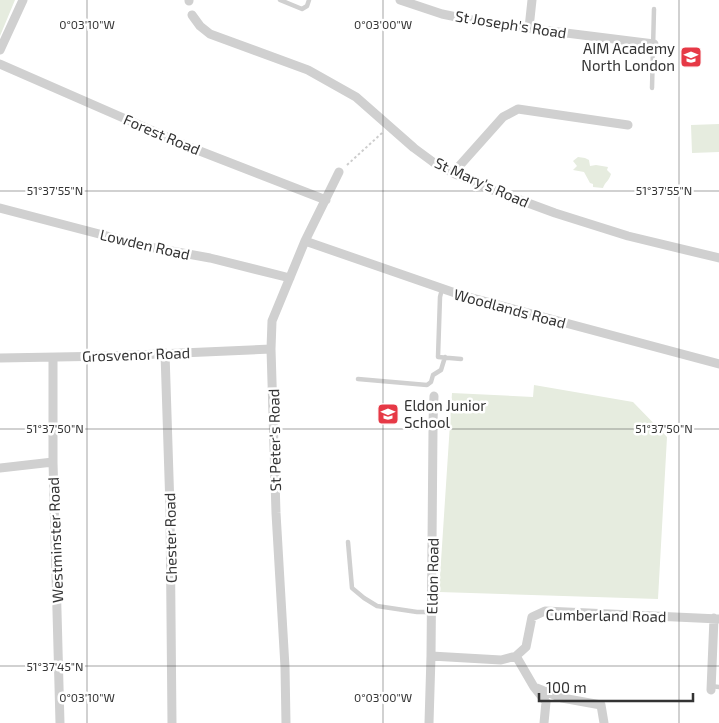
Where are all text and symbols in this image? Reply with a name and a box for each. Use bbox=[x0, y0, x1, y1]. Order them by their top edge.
street label: St Joseph's Road bbox=[454, 6, 568, 42]
text: 0°03'10"W bbox=[59, 17, 115, 31]
text: 0°03'00"W bbox=[354, 17, 412, 31]
place label: AIM Academy North London bbox=[581, 39, 675, 74]
school or university icon: AIM Academy North London bbox=[679, 45, 703, 69]
street label: Forest Road bbox=[121, 110, 203, 158]
street label: St Mary's Road bbox=[432, 153, 532, 211]
text: 51°37'55"N bbox=[27, 183, 83, 197]
text: 51°37'55"N bbox=[636, 183, 692, 197]
street label: Lowden Road bbox=[98, 225, 192, 263]
street label: Woodlands Road bbox=[452, 284, 568, 332]
street label: Grosvenor Road bbox=[82, 343, 190, 365]
street label: St Peter's Road bbox=[264, 389, 284, 491]
place label: Eldon Junior School bbox=[404, 396, 486, 431]
school or university icon: Eldon Junior School bbox=[376, 402, 400, 426]
text: 51°37'50"N bbox=[26, 421, 84, 435]
text: 51°37'50"N bbox=[635, 421, 693, 435]
street label: Westminster Road bbox=[44, 477, 66, 603]
street label: Chester Road bbox=[160, 493, 180, 583]
street label: Eldon Road bbox=[422, 538, 442, 614]
street label: Cumberland Road bbox=[545, 605, 667, 625]
text: 51°37'45"N bbox=[26, 659, 84, 673]
scale bar bbox=[539, 670, 693, 702]
text: 100 m bbox=[546, 678, 587, 696]
text: 0°03'10"W bbox=[59, 690, 115, 704]
text: 0°03'00"W bbox=[354, 690, 412, 704]

